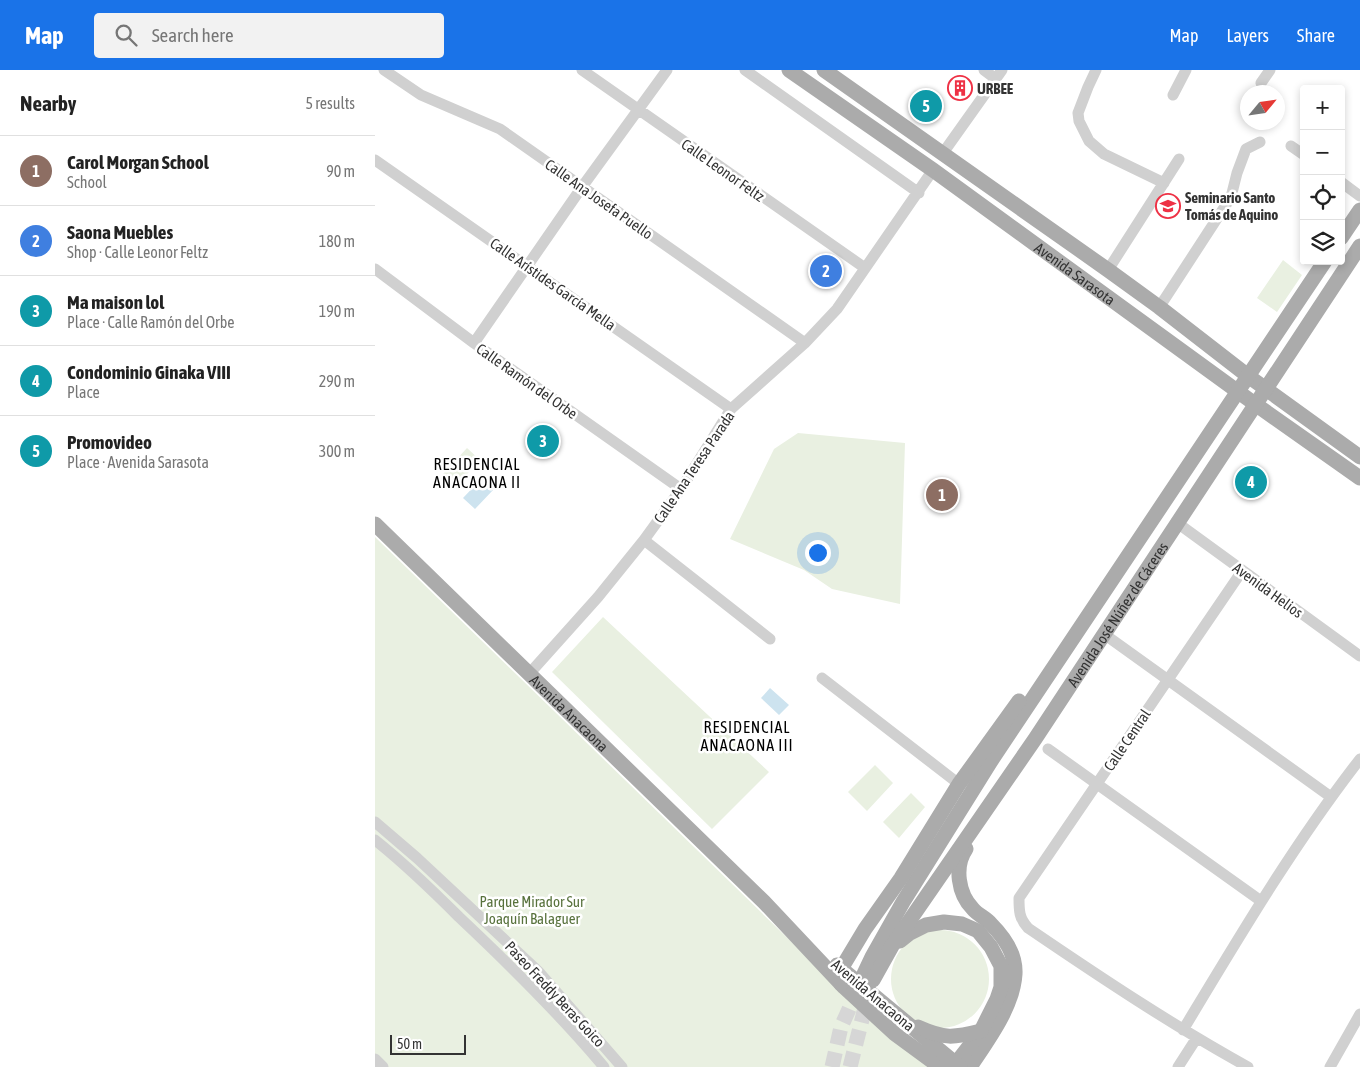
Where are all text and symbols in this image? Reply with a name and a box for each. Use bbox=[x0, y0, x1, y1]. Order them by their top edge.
search box bbox=[94, 13, 444, 58]
icon: search bbox=[112, 21, 140, 49]
text: Map bbox=[25, 22, 64, 49]
text: Search here bbox=[152, 24, 234, 46]
text: Map bbox=[1169, 25, 1198, 46]
text: Layers bbox=[1226, 25, 1269, 46]
text: Share bbox=[1297, 25, 1335, 46]
building icon: URBEE bbox=[947, 75, 973, 101]
place label: URBEE bbox=[977, 80, 1014, 97]
north arrow bbox=[1240, 85, 1285, 130]
map controls bbox=[1300, 85, 1345, 265]
button: + bbox=[1300, 85, 1345, 130]
pin: 5 bbox=[910, 87, 942, 125]
text: Nearby bbox=[20, 91, 76, 115]
text: 5 results bbox=[305, 94, 355, 112]
button: − bbox=[1300, 130, 1345, 175]
street label: Calle Leonor Feltz bbox=[678, 135, 768, 205]
text: Carol Morgan School bbox=[67, 151, 209, 173]
street label: Calle Ana Josefa Puello bbox=[542, 155, 656, 243]
text: 1 bbox=[32, 162, 40, 180]
text: 90 m bbox=[326, 162, 355, 180]
text: School bbox=[67, 173, 107, 191]
button: locate bbox=[1300, 175, 1345, 220]
place label: Seminario Santo Tomás de Aquino bbox=[1185, 189, 1278, 223]
school or university icon: Seminario Santo Tomás de Aquino bbox=[1155, 193, 1181, 219]
button: layers bbox=[1300, 220, 1345, 265]
text: Saona Muebles bbox=[67, 221, 173, 243]
text: 2 bbox=[32, 232, 40, 250]
text: 180 m bbox=[319, 232, 355, 250]
street label: Calle Arístides García Mella bbox=[487, 234, 619, 334]
street label: Avenida Sarasota bbox=[1032, 238, 1119, 308]
text: Shop · Calle Leonor Feltz bbox=[67, 243, 208, 261]
pin: 2 bbox=[810, 252, 842, 290]
text: Ma maison lol bbox=[67, 291, 164, 313]
text: 3 bbox=[32, 302, 40, 320]
text: 190 m bbox=[319, 302, 355, 320]
text: Place · Calle Ramón del Orbe bbox=[67, 313, 235, 331]
street label: Calle Ramón del Orbe bbox=[473, 340, 581, 422]
text: Condominio Ginaka VIII bbox=[67, 361, 231, 383]
text: 4 bbox=[32, 372, 40, 390]
text: 290 m bbox=[319, 372, 355, 390]
text: Place bbox=[67, 383, 100, 401]
street label: Calle Ana Teresa Parada bbox=[650, 408, 738, 526]
pin: 3 bbox=[527, 422, 559, 460]
text: Promovideo bbox=[67, 431, 152, 453]
text: 5 bbox=[32, 442, 40, 460]
text: 300 m bbox=[319, 442, 355, 460]
text: Place · Avenida Sarasota bbox=[67, 453, 209, 471]
district label: RESIDENCIAL ANACAONA II bbox=[433, 455, 521, 491]
pin: 4 bbox=[1235, 463, 1267, 501]
pin: 1 bbox=[926, 476, 958, 514]
street label: Avenida José Núñez de Cáceres bbox=[1064, 539, 1171, 690]
your location bbox=[805, 540, 831, 566]
street label: Avenida Helios bbox=[1230, 559, 1306, 621]
street label: Avenida Anacaona bbox=[527, 671, 612, 755]
street label: Calle Central bbox=[1100, 706, 1154, 774]
district label: RESIDENCIAL ANACAONA III bbox=[700, 718, 794, 754]
park label: Parque Mirador Sur Joaquín Balaguer bbox=[480, 893, 585, 927]
street label: Paseo Freddy Beras Goico bbox=[502, 938, 608, 1050]
street label: Avenida Anacaona bbox=[828, 956, 918, 1034]
scale bar bbox=[390, 1032, 466, 1055]
text: 50 m bbox=[397, 1036, 422, 1052]

